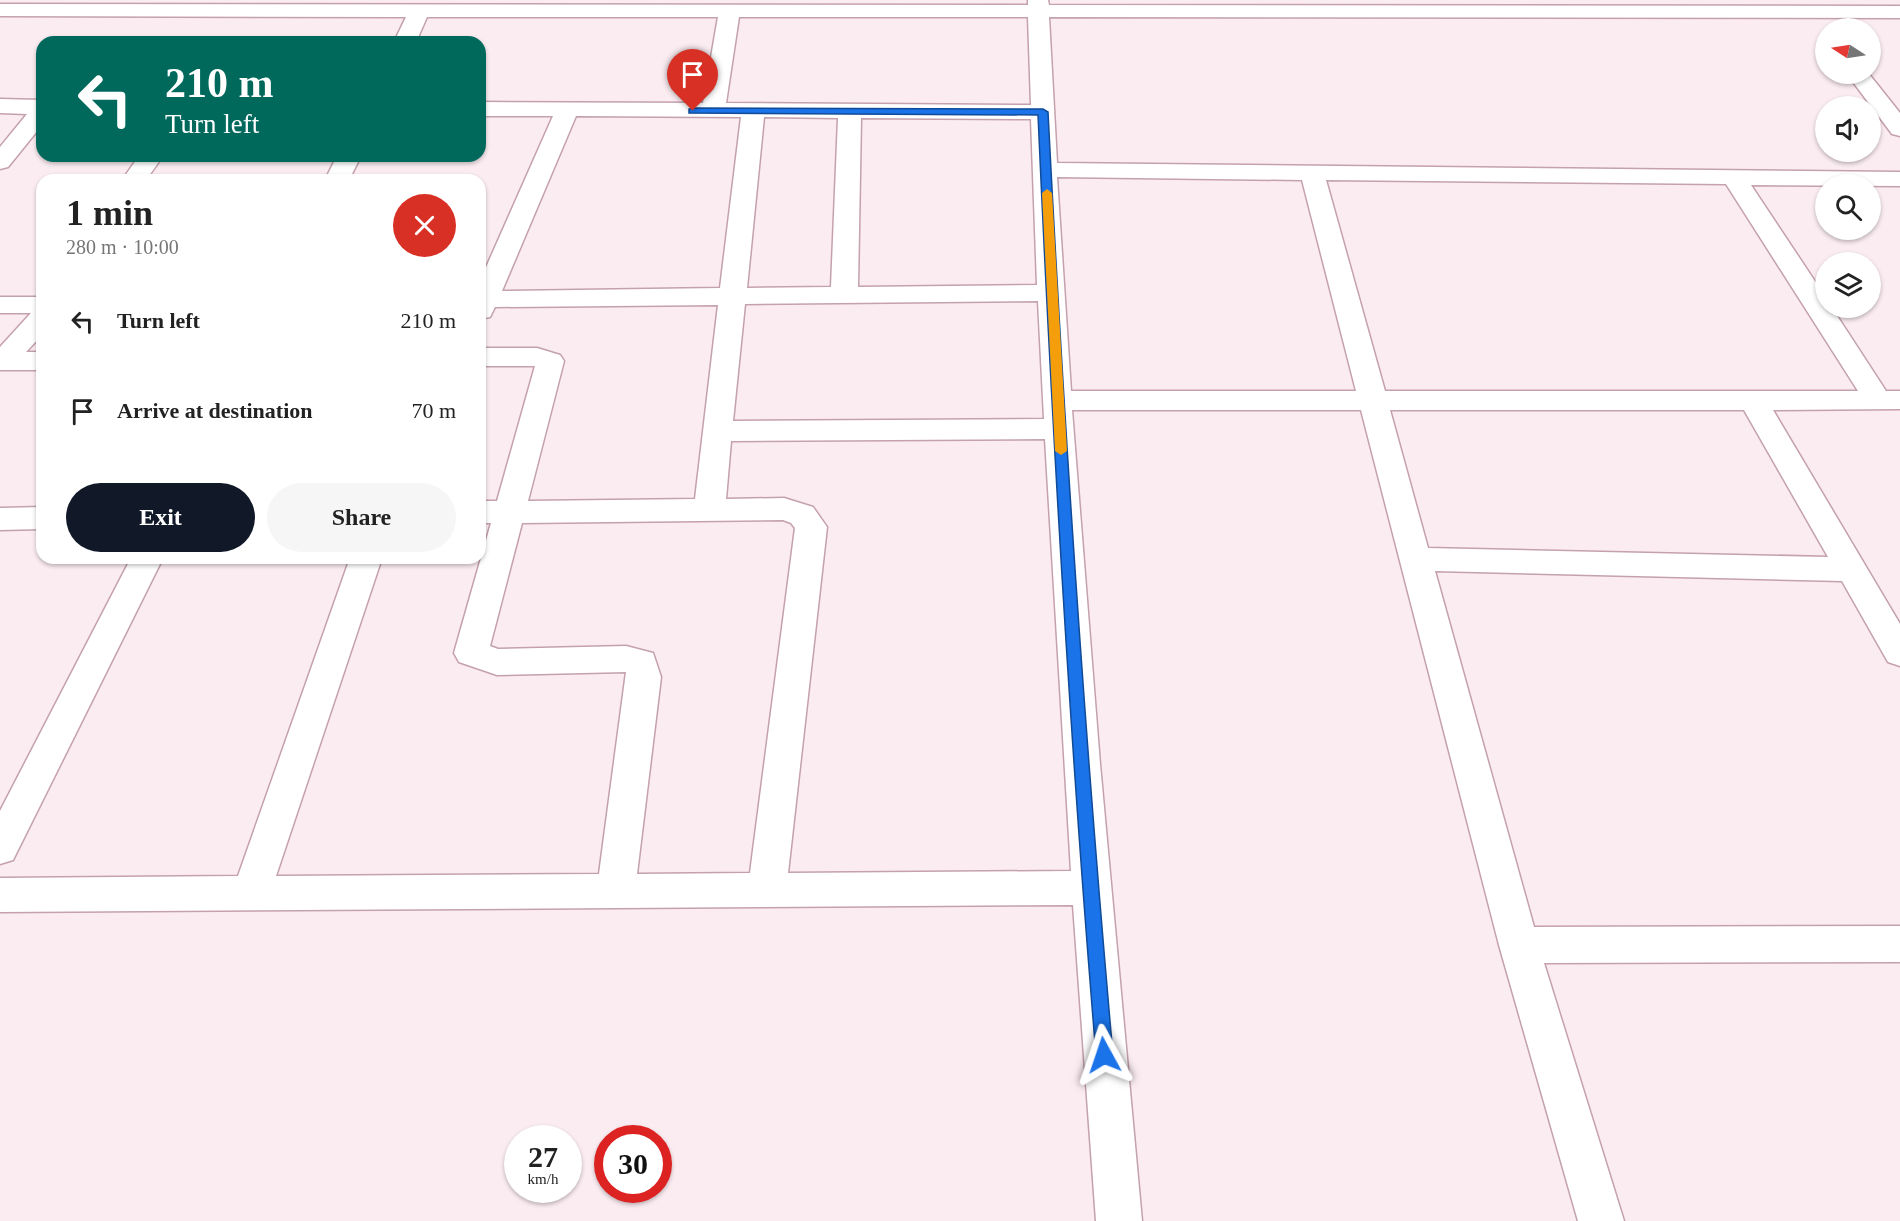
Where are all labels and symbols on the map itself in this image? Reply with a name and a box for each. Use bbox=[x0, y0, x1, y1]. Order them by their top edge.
north arrow bbox=[1815, 18, 1881, 84]
pin bbox=[667, 49, 718, 111]
position arrow bbox=[1072, 1023, 1136, 1087]
speed limit sign: 30 bbox=[594, 1125, 672, 1203]

